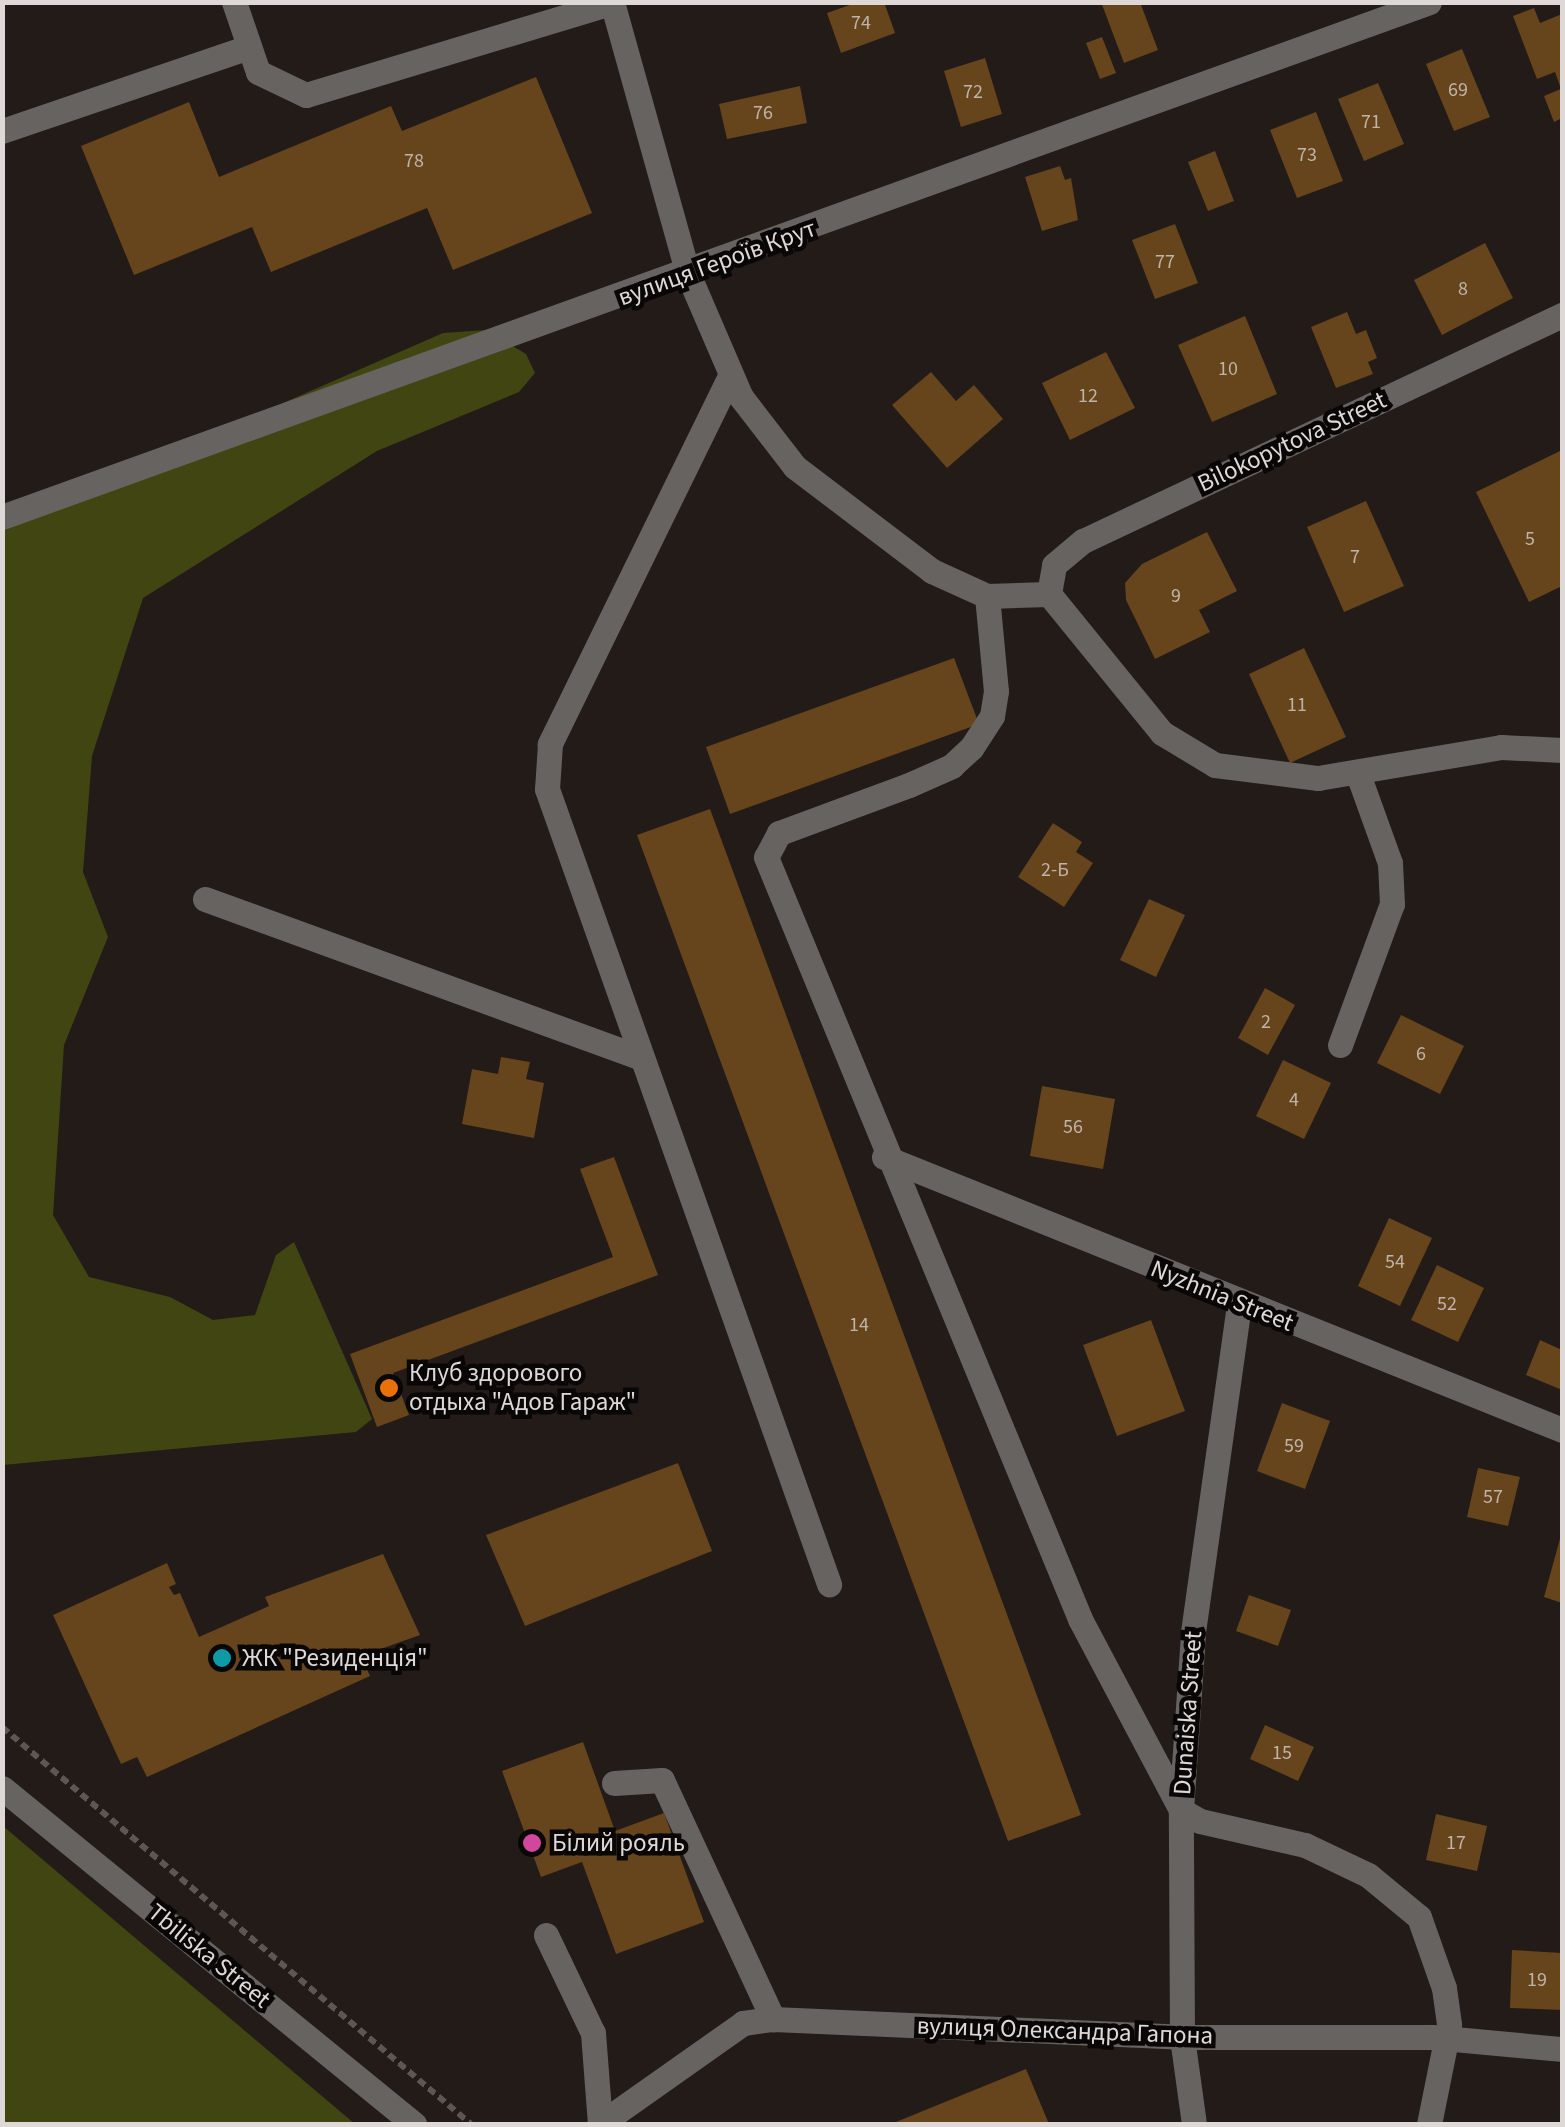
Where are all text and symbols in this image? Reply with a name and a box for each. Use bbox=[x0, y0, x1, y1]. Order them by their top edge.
house number: 74 bbox=[851, 11, 871, 35]
house number: 69 bbox=[1448, 78, 1468, 102]
house number: 72 bbox=[963, 80, 983, 104]
house number: 76 bbox=[753, 101, 773, 125]
house number: 71 bbox=[1361, 110, 1381, 134]
house number: 73 bbox=[1297, 143, 1317, 167]
house number: 78 bbox=[404, 149, 424, 173]
street label: вулиця Героїв Крут bbox=[614, 213, 820, 313]
house number: 77 bbox=[1155, 250, 1175, 274]
house number: 8 bbox=[1458, 277, 1468, 301]
house number: 10 bbox=[1218, 357, 1238, 381]
house number: 12 bbox=[1078, 384, 1098, 408]
street label: Bilokopytova Street bbox=[1193, 385, 1391, 499]
house number: 5 bbox=[1525, 527, 1535, 551]
house number: 7 bbox=[1350, 545, 1360, 569]
house number: 9 bbox=[1171, 584, 1181, 608]
house number: 11 bbox=[1287, 693, 1307, 717]
house number: 2-Б bbox=[1041, 858, 1069, 882]
house number: 2 bbox=[1261, 1010, 1271, 1034]
house number: 6 bbox=[1416, 1042, 1426, 1066]
house number: 4 bbox=[1289, 1088, 1299, 1112]
house number: 56 bbox=[1063, 1115, 1083, 1139]
house number: 54 bbox=[1385, 1250, 1405, 1274]
street label: Nyzhnia Street bbox=[1146, 1254, 1298, 1338]
house number: 52 bbox=[1437, 1292, 1457, 1316]
house number: 14 bbox=[849, 1313, 869, 1337]
place label: Клуб здорового отдыха "Адов Гараж" bbox=[409, 1359, 636, 1418]
marker: Клуб здорового отдыха "Адов Гараж" bbox=[378, 1377, 400, 1399]
house number: 59 bbox=[1284, 1434, 1304, 1458]
house number: 57 bbox=[1483, 1485, 1503, 1509]
street label: Dunaiska Street bbox=[1167, 1630, 1209, 1796]
place label: ЖК "Резиденція" bbox=[242, 1643, 428, 1673]
marker: ЖК "Резиденція" bbox=[211, 1647, 233, 1669]
house number: 15 bbox=[1272, 1741, 1292, 1765]
place label: Білий рояль bbox=[552, 1828, 685, 1858]
house number: 17 bbox=[1446, 1831, 1466, 1855]
marker: Білий рояль bbox=[521, 1832, 543, 1854]
street label: Tbiliska Street bbox=[142, 1898, 276, 2014]
house number: 19 bbox=[1527, 1968, 1547, 1992]
street label: вулиця Олександра Гапона bbox=[916, 2011, 1214, 2051]

